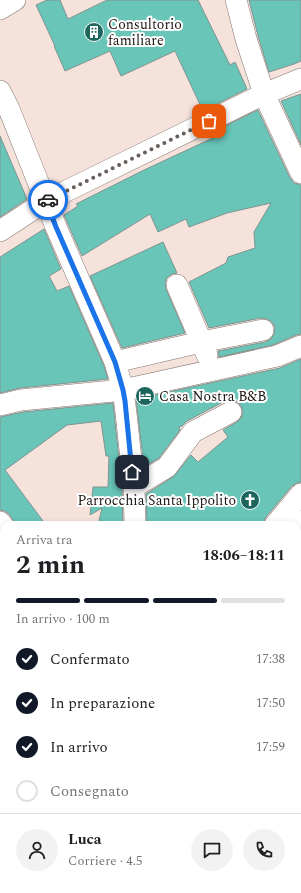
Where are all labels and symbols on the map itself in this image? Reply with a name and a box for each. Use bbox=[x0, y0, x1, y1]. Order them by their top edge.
place label: Consultorio familiare bbox=[108, 14, 182, 51]
building icon: Consultorio familiare bbox=[83, 21, 105, 43]
pin bbox=[192, 104, 226, 138]
courier bbox=[28, 180, 68, 220]
hotel icon: Casa Nostra B&B bbox=[134, 385, 156, 407]
place label: Casa Nostra B&B bbox=[159, 386, 266, 407]
pin bbox=[115, 455, 149, 489]
church icon: Parrocchia Santa Ippolito bbox=[239, 489, 261, 511]
place label: Parrocchia Santa Ippolito bbox=[78, 490, 236, 511]

